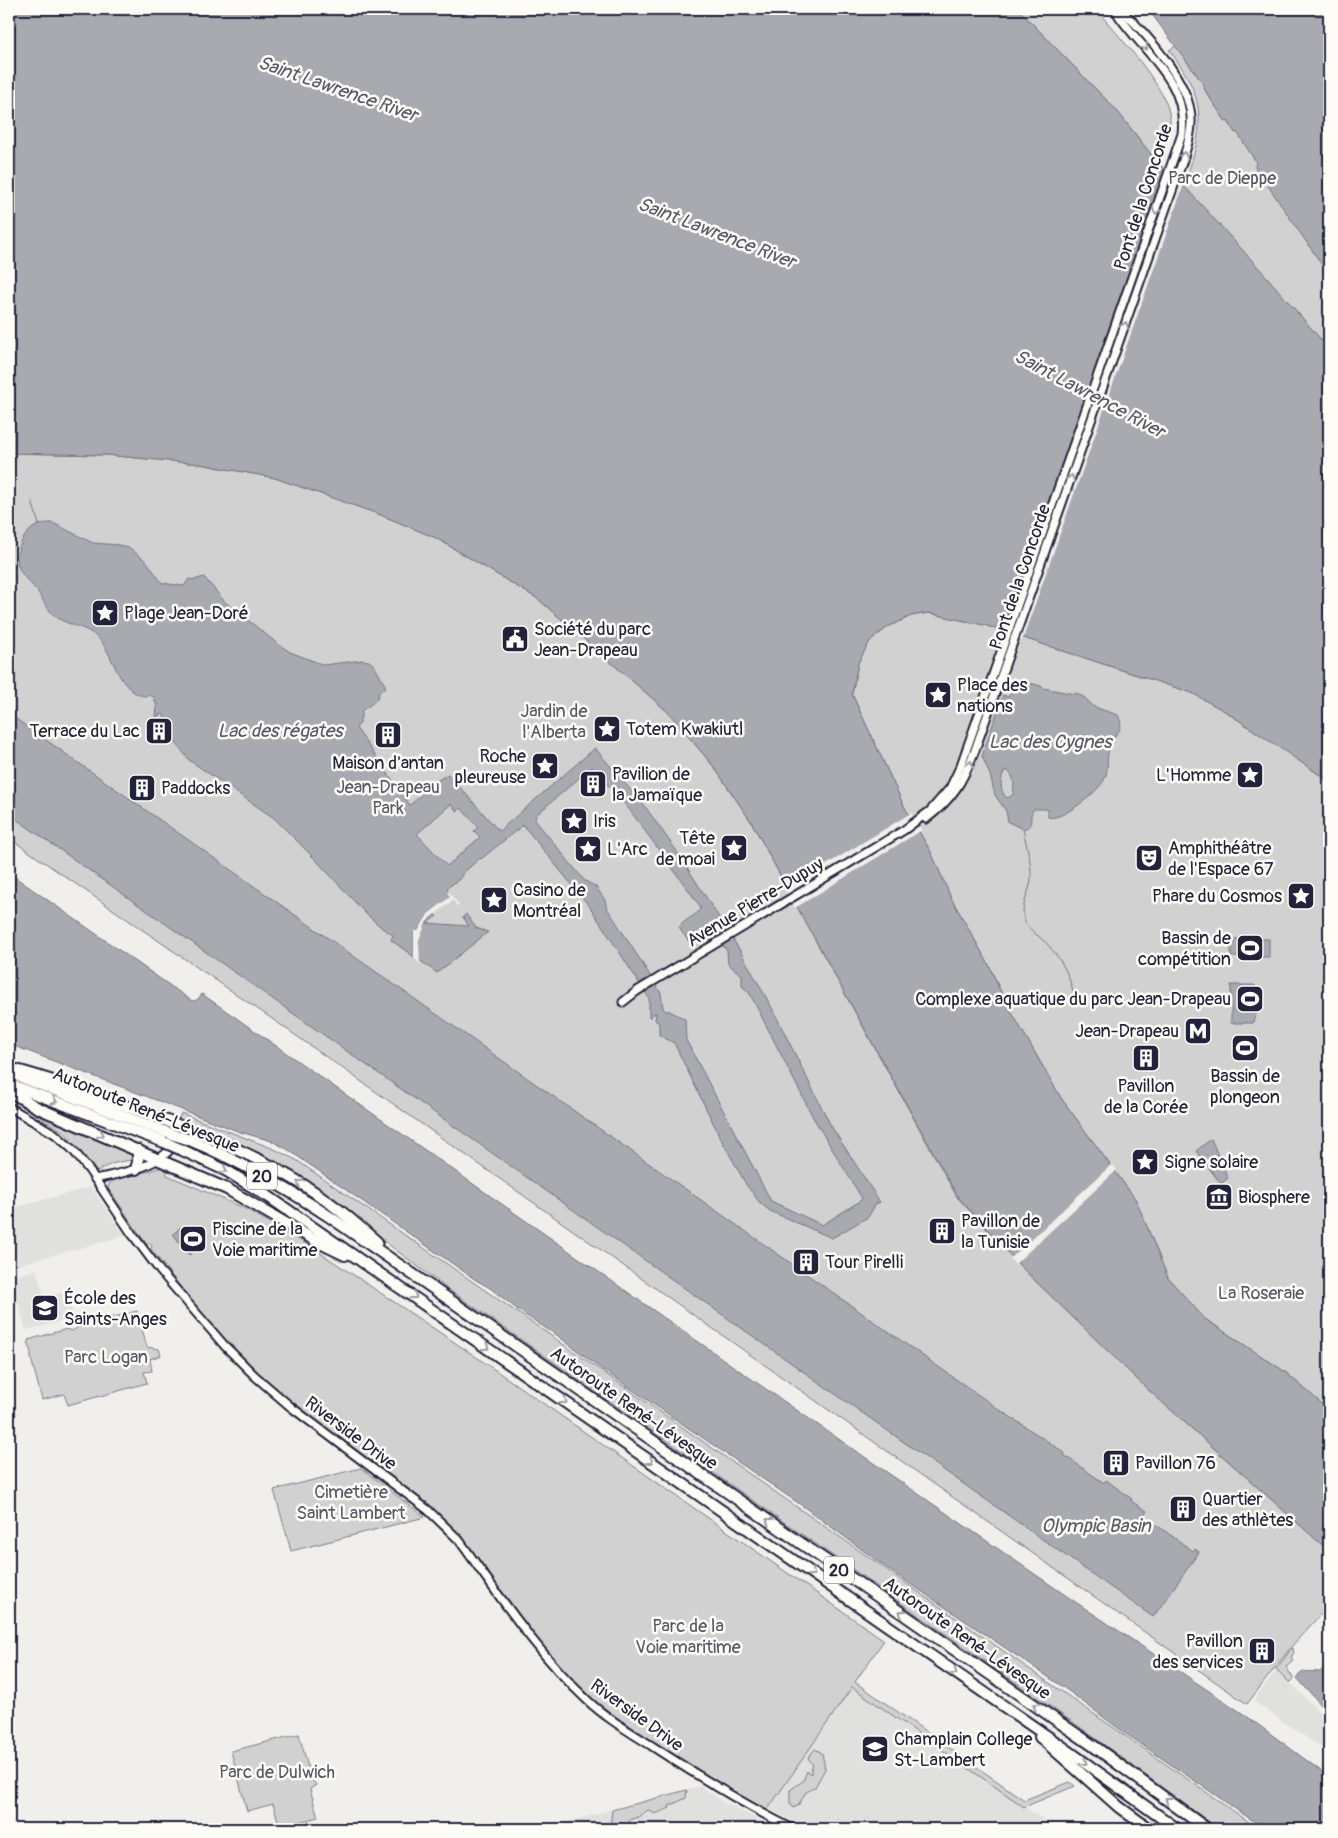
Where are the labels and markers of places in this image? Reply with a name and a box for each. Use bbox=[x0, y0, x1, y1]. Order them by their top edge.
place icon: Plage Jean-Doré bbox=[90, 598, 120, 628]
place label: Plage Jean-Doré bbox=[124, 602, 249, 625]
place label: Société du parc Jean-Drapeau bbox=[534, 618, 651, 662]
public building icon: Société du parc Jean-Drapeau bbox=[500, 624, 530, 654]
place label: Place des nations bbox=[957, 674, 1027, 718]
place icon: Place des nations bbox=[923, 680, 953, 710]
place icon: Totem Kwakiutl bbox=[592, 714, 622, 744]
building icon: Terrace du Lac bbox=[144, 716, 174, 746]
place label: Totem Kwakiutl bbox=[626, 718, 743, 741]
place label: Terrace du Lac bbox=[30, 720, 140, 743]
building icon: Maison d'antan bbox=[373, 720, 403, 750]
place label: Roche pleureuse bbox=[454, 745, 526, 789]
place icon: Roche pleureuse bbox=[530, 751, 560, 781]
place label: Maison d'antan bbox=[332, 752, 444, 775]
place icon: L'Homme bbox=[1235, 760, 1265, 790]
place label: Pavilion de la Jamaïque bbox=[612, 763, 702, 807]
place label: L'Homme bbox=[1156, 764, 1231, 787]
building icon: Pavilion de la Jamaïque bbox=[578, 769, 608, 799]
building icon: Paddocks bbox=[127, 773, 157, 803]
place label: Paddocks bbox=[161, 777, 230, 800]
place icon: Iris bbox=[559, 806, 589, 836]
place label: Iris bbox=[593, 810, 616, 833]
place label: Tête de moai bbox=[656, 827, 715, 871]
place icon: Tête de moai bbox=[719, 833, 749, 863]
place icon: L'Arc bbox=[573, 834, 603, 864]
place label: Amphithéâtre de l'Espace 67 bbox=[1168, 837, 1274, 881]
place label: L'Arc bbox=[607, 838, 648, 861]
theatre icon: Amphithéâtre de l'Espace 67 bbox=[1134, 843, 1164, 873]
place label: Casino de Montréal bbox=[513, 879, 586, 923]
place icon: Phare du Cosmos bbox=[1286, 881, 1316, 911]
place icon: Casino de Montréal bbox=[479, 885, 509, 915]
place label: Phare du Cosmos bbox=[1152, 885, 1282, 908]
place label: Bassin de compétition bbox=[1138, 927, 1231, 971]
sports icon: Bassin de compétition bbox=[1235, 933, 1265, 963]
sports icon: Complexe aquatique du parc Jean-Drapeau bbox=[1235, 984, 1265, 1014]
place label: Complexe aquatique du parc Jean-Drapeau bbox=[915, 988, 1231, 1011]
metro station icon: Jean-Drapeau bbox=[1183, 1016, 1213, 1046]
place label: Jean-Drapeau bbox=[1075, 1020, 1179, 1043]
sports icon: Bassin de plongeon bbox=[1230, 1033, 1260, 1063]
building icon: Pavillon de la Corée bbox=[1131, 1043, 1161, 1073]
place label: Bassin de plongeon bbox=[1210, 1065, 1280, 1109]
place label: Pavillon de la Corée bbox=[1104, 1075, 1188, 1119]
place icon: Signe solaire bbox=[1130, 1147, 1160, 1177]
place label: Signe solaire bbox=[1164, 1151, 1258, 1174]
museum icon: Biosphere bbox=[1204, 1182, 1234, 1212]
place label: Biosphere bbox=[1238, 1186, 1310, 1209]
place label: Pavillon de la Tunisie bbox=[961, 1210, 1040, 1254]
building icon: Pavillon de la Tunisie bbox=[927, 1216, 957, 1246]
place label: Piscine de la Voie maritime bbox=[212, 1218, 317, 1262]
sports icon: Piscine de la Voie maritime bbox=[178, 1224, 208, 1254]
building icon: Tour Pirelli bbox=[791, 1247, 821, 1277]
place label: Tour Pirelli bbox=[825, 1251, 903, 1274]
place label: École des Saints-Anges bbox=[64, 1287, 167, 1331]
school or university icon: École des Saints-Anges bbox=[30, 1293, 60, 1323]
building icon: Pavillon 76 bbox=[1101, 1448, 1131, 1478]
place label: Pavillon 76 bbox=[1135, 1452, 1216, 1475]
place label: Quartier des athlètes bbox=[1202, 1488, 1293, 1532]
building icon: Quartier des athlètes bbox=[1168, 1494, 1198, 1524]
place label: Pavillon des services bbox=[1152, 1630, 1243, 1674]
building icon: Pavillon des services bbox=[1247, 1636, 1277, 1666]
place label: Champlain College St-Lambert bbox=[894, 1728, 1032, 1772]
school or university icon: Champlain College St-Lambert bbox=[860, 1734, 890, 1764]

